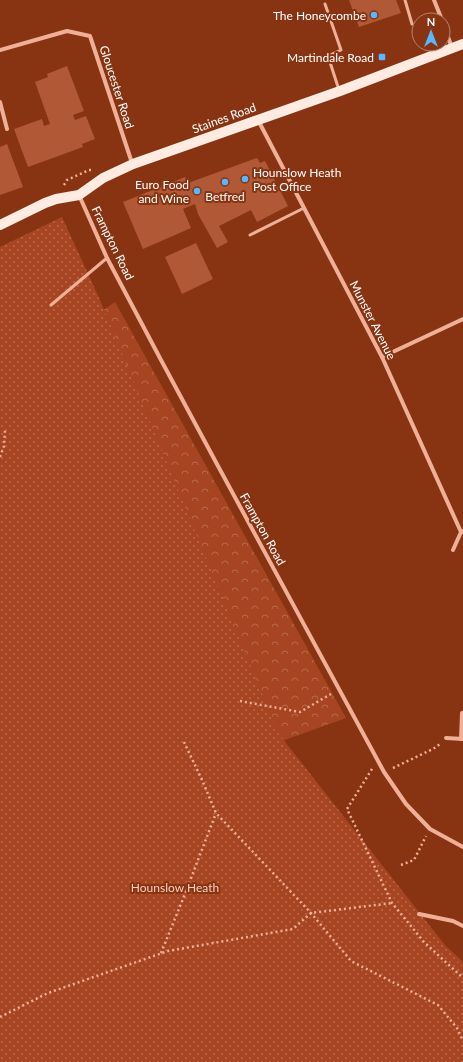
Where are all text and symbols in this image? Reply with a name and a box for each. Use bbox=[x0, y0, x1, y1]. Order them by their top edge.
place label: The Honeycombe bbox=[273, 8, 366, 23]
marker: The Honeycombe bbox=[369, 10, 379, 20]
north arrow bbox=[411, 12, 451, 52]
text: N bbox=[427, 15, 435, 28]
street label: Gloucester Road bbox=[96, 43, 138, 131]
place label: Martindale Road bbox=[287, 50, 374, 65]
marker: Martindale Road bbox=[377, 52, 387, 62]
street label: Staines Road bbox=[190, 99, 258, 137]
place label: Hounslow Heath Post Office bbox=[253, 165, 341, 194]
marker: Hounslow Heath Post Office bbox=[240, 174, 250, 184]
place label: Euro Food and Wine bbox=[135, 177, 189, 206]
marker: Betfred bbox=[220, 177, 230, 187]
marker: Euro Food and Wine bbox=[192, 186, 202, 196]
place label: Betfred bbox=[205, 189, 245, 204]
street label: Frampton Road bbox=[89, 204, 137, 282]
street label: Munster Avenue bbox=[347, 278, 399, 362]
street label: Frampton Road bbox=[237, 490, 289, 568]
park label: Hounslow Heath bbox=[131, 880, 219, 895]

